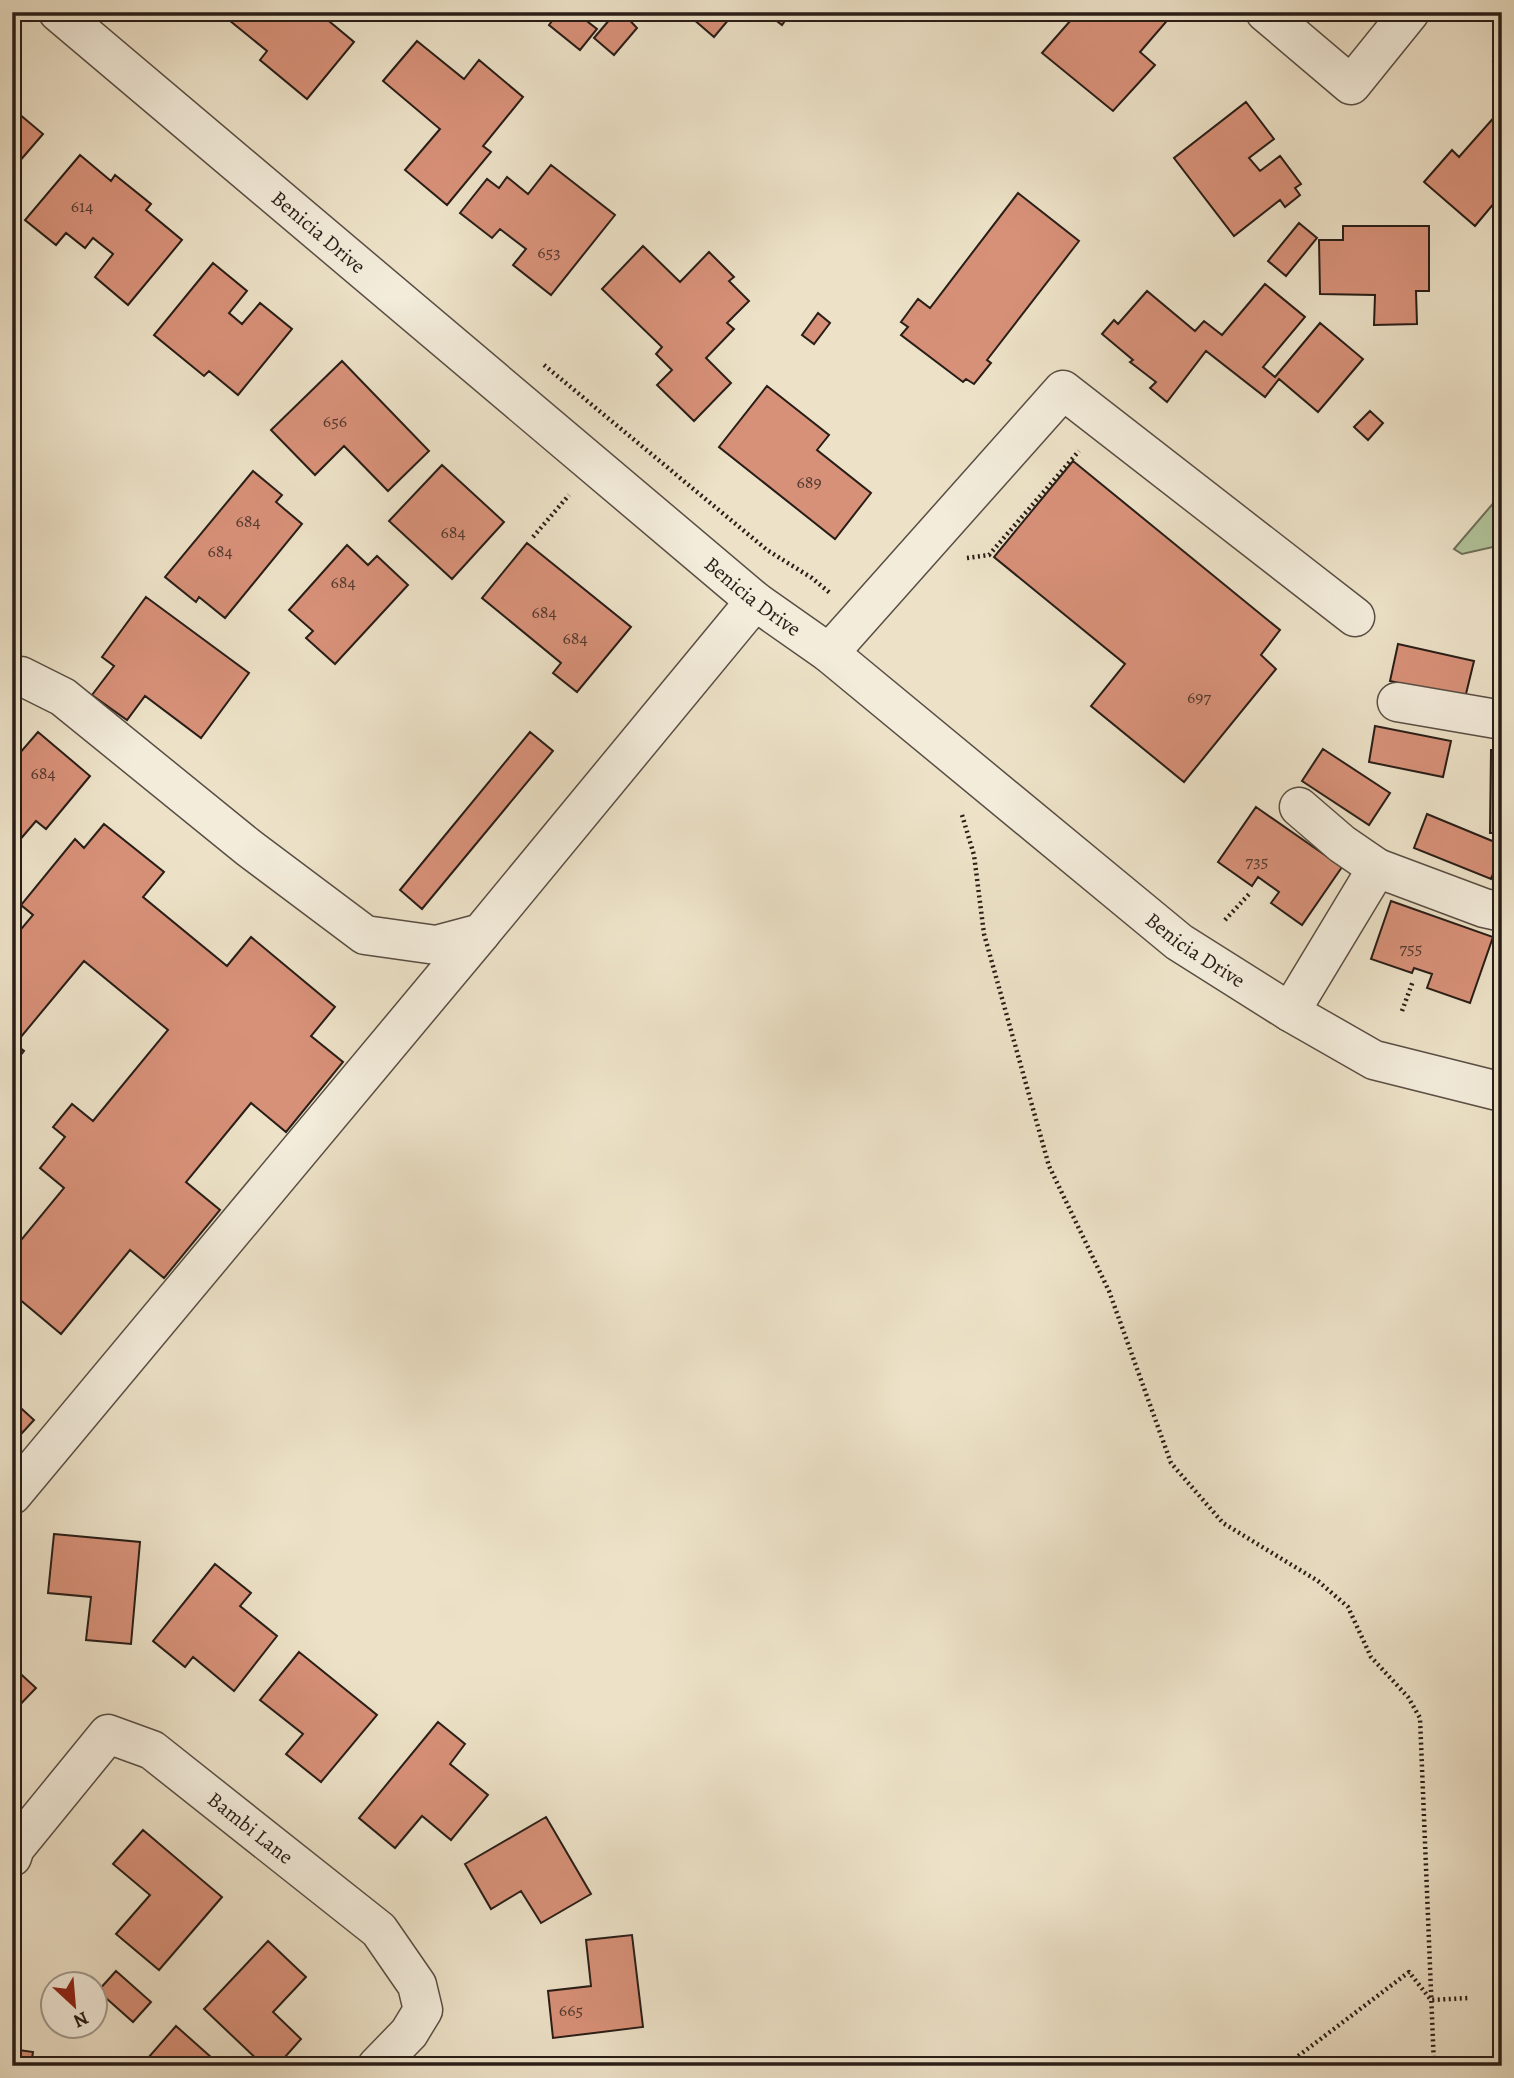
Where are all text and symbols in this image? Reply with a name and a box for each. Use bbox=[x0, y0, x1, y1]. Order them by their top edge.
street label: Benicia Drive bbox=[265, 184, 371, 280]
house number: 614 bbox=[71, 194, 93, 218]
house number: 653 bbox=[537, 240, 561, 264]
house number: 656 bbox=[323, 409, 347, 433]
house number: 689 bbox=[796, 470, 822, 494]
house number: 684 bbox=[235, 509, 261, 533]
house number: 684 bbox=[440, 520, 466, 544]
house number: 684 bbox=[207, 539, 233, 563]
street label: Benicia Drive bbox=[698, 550, 806, 643]
house number: 684 bbox=[330, 570, 356, 594]
house number: 684 bbox=[531, 600, 557, 624]
house number: 684 bbox=[562, 626, 588, 650]
house number: 697 bbox=[1187, 685, 1211, 709]
house number: 684 bbox=[30, 761, 56, 785]
house number: 735 bbox=[1246, 849, 1268, 873]
street label: Benicia Drive bbox=[1140, 906, 1251, 994]
house number: 755 bbox=[1399, 936, 1423, 960]
street label: Bambi Lane bbox=[202, 1785, 299, 1871]
north arrow bbox=[38, 1969, 108, 2039]
house number: 665 bbox=[559, 1998, 583, 2022]
text: N bbox=[69, 2005, 93, 2034]

